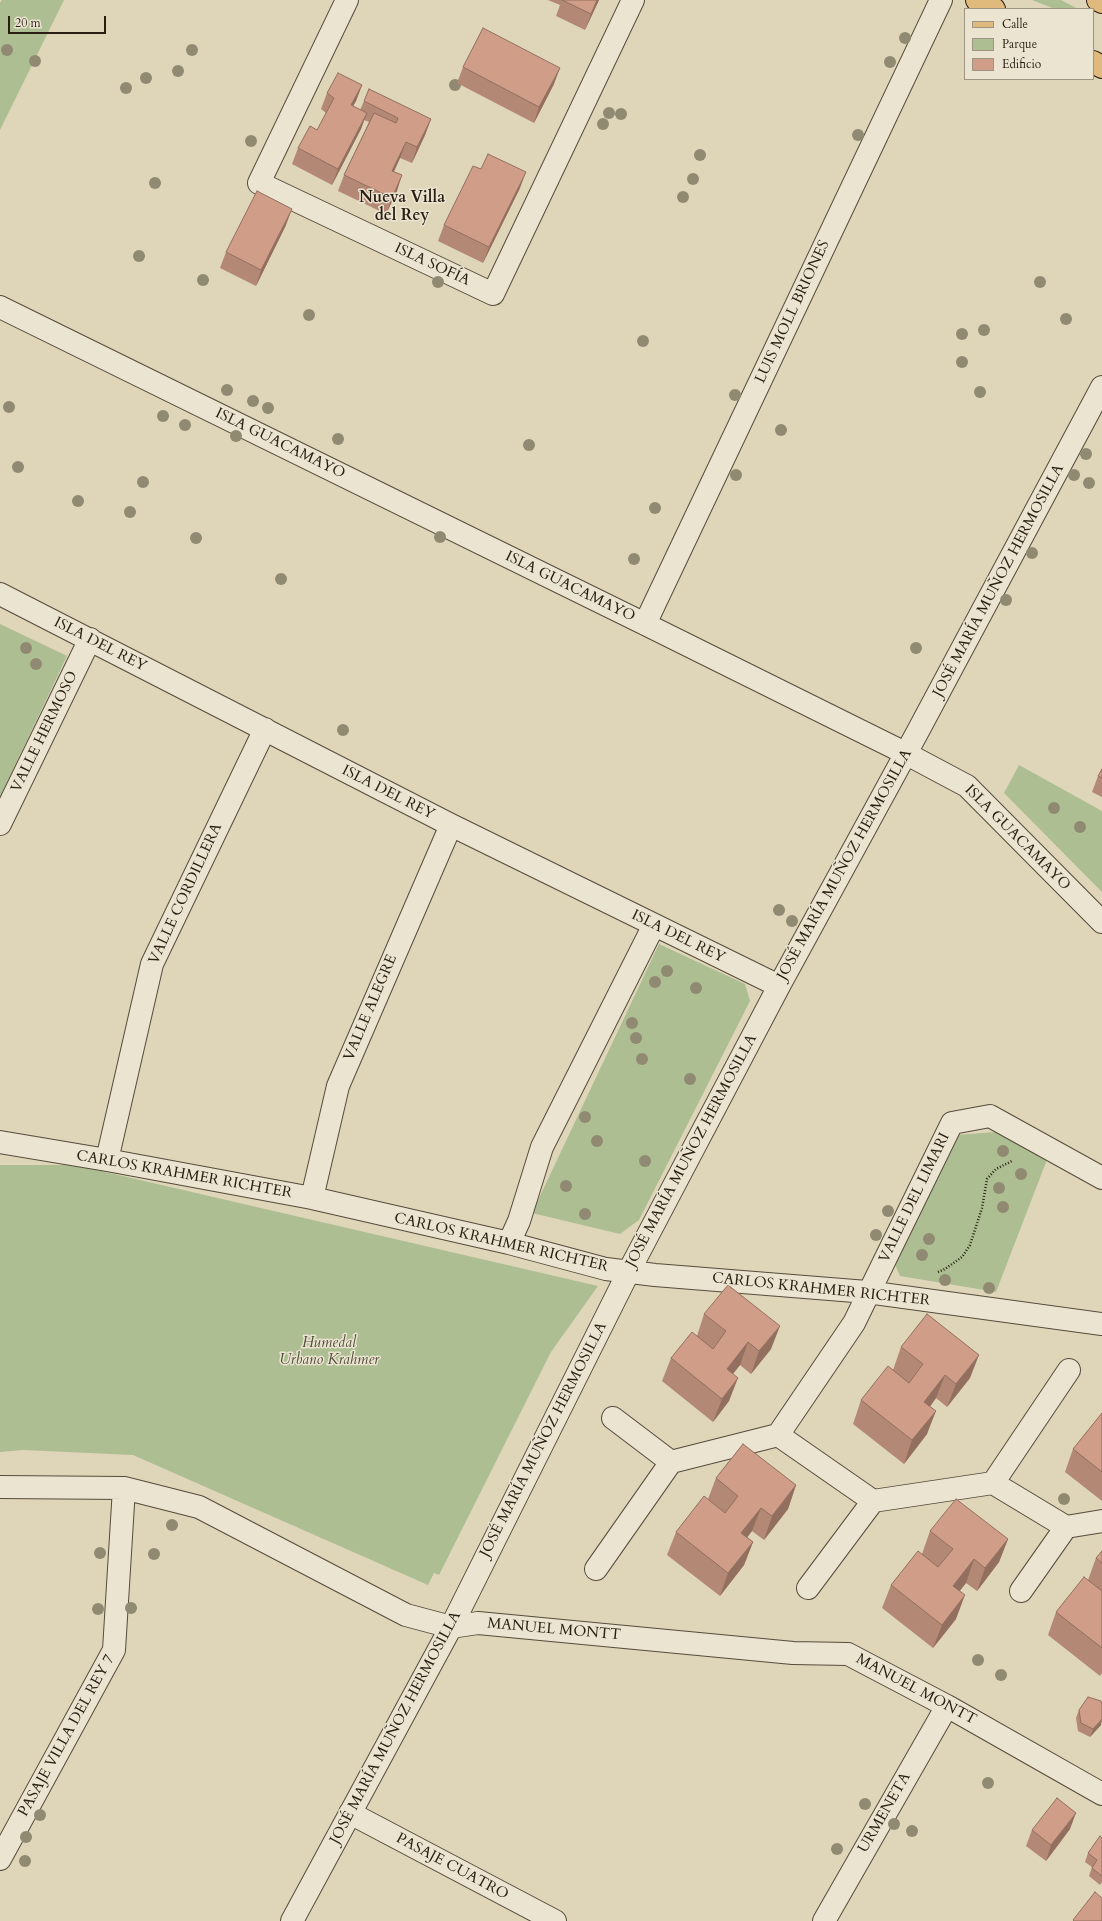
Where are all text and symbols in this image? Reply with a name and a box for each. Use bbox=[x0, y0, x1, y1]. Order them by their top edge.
scale bar bbox=[10, 8, 108, 34]
legend bbox=[964, 8, 1094, 80]
text: 20 m bbox=[15, 15, 41, 31]
text: Calle bbox=[1002, 16, 1028, 32]
text: Parque bbox=[1002, 36, 1037, 52]
text: Edificio bbox=[1002, 56, 1041, 72]
district label: Nueva Villa del Rey bbox=[359, 188, 445, 226]
street label: LUIS MOLL BRIONES bbox=[752, 238, 834, 386]
street label: ISLA SOFÍA bbox=[391, 240, 473, 290]
street label: ISLA GUACAMAYO bbox=[212, 405, 348, 483]
street label: JOSÉ MARÍA MUÑOZ HERMOSILLA bbox=[930, 461, 1068, 701]
street label: ISLA GUACAMAYO bbox=[502, 548, 638, 626]
street label: ISLA DEL REY bbox=[51, 614, 149, 676]
street label: VALLE HERMOSO bbox=[8, 668, 82, 796]
street label: JOSÉ MARÍA MUÑOZ HERMOSILLA bbox=[774, 746, 916, 984]
street label: ISLA DEL REY bbox=[339, 762, 437, 824]
street label: ISLA GUACAMAYO bbox=[960, 781, 1074, 895]
street label: VALLE CORDILLERA bbox=[145, 821, 227, 967]
street label: ISLA DEL REY bbox=[628, 907, 728, 967]
street label: VALLE ALEGRE bbox=[341, 952, 401, 1064]
street label: JOSÉ MARÍA MUÑOZ HERMOSILLA bbox=[623, 1031, 761, 1271]
street label: VALLE DEL LIMARI bbox=[876, 1130, 954, 1266]
street label: CARLOS KRAHMER RICHTER bbox=[75, 1147, 293, 1203]
street label: CARLOS KRAHMER RICHTER bbox=[392, 1210, 610, 1276]
street label: CARLOS KRAHMER RICHTER bbox=[711, 1270, 931, 1310]
street label: JOSÉ MARÍA MUÑOZ HERMOSILLA bbox=[477, 1319, 611, 1561]
park label: Humedal Urbano Krahmer bbox=[279, 1335, 379, 1370]
street label: JOSÉ MARÍA MUÑOZ HERMOSILLA bbox=[327, 1608, 465, 1848]
street label: MANUEL MONTT bbox=[486, 1615, 622, 1645]
street label: MANUEL MONTT bbox=[853, 1651, 979, 1729]
street label: PASAJE VILLA DEL REY 7 bbox=[15, 1652, 119, 1820]
street label: URMENETA bbox=[855, 1770, 915, 1856]
street label: PASAJE CUATRO bbox=[393, 1830, 511, 1904]

